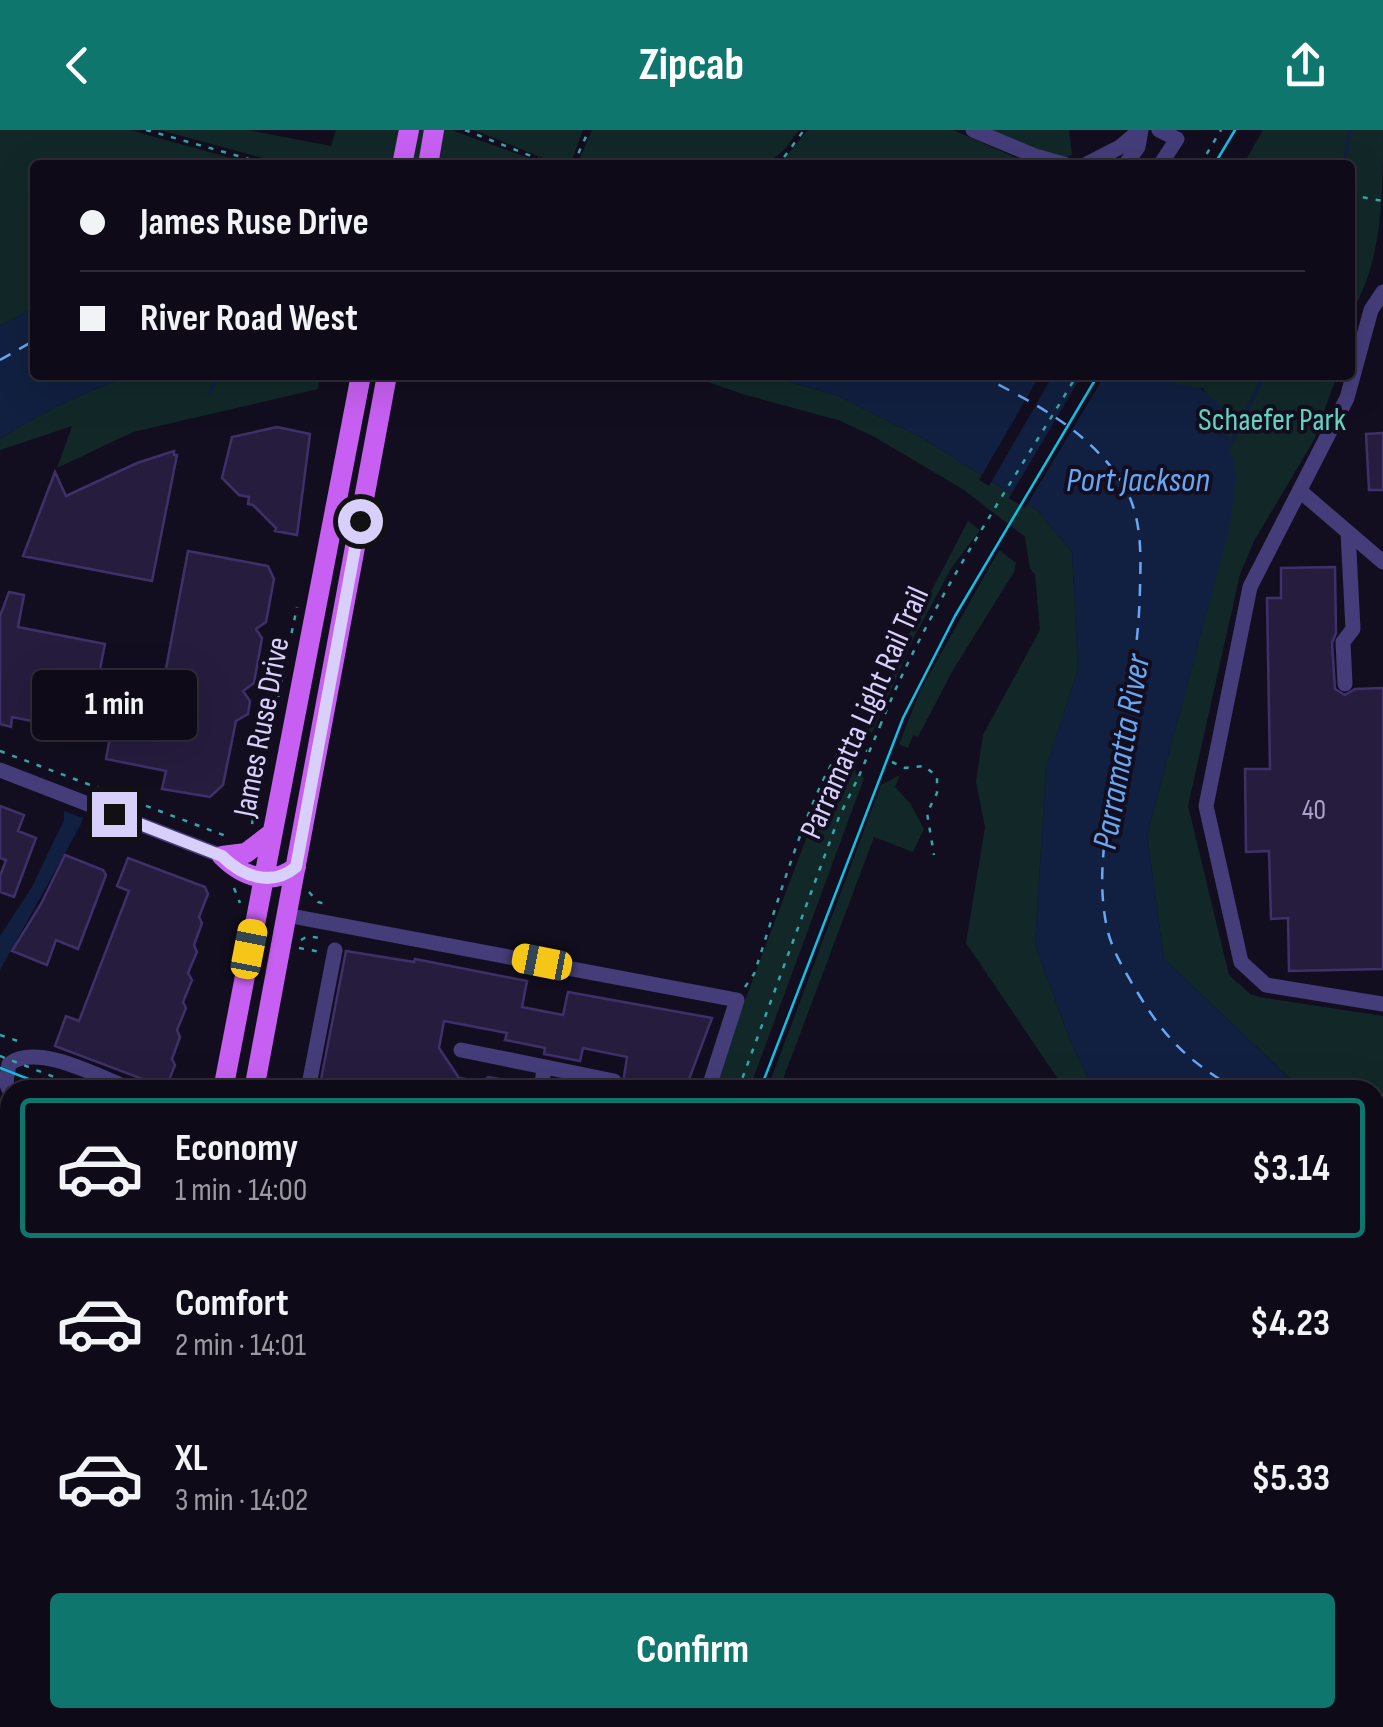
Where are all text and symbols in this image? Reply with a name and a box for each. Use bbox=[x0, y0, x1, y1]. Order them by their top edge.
icon: back bbox=[50, 38, 105, 93]
text: Zipcab bbox=[639, 38, 744, 93]
icon: share bbox=[1278, 38, 1333, 93]
text: James Ruse Drive bbox=[140, 200, 369, 245]
text: River Road West bbox=[140, 296, 358, 341]
park label: Schaefer Park bbox=[1198, 401, 1346, 440]
water label: Port Jackson bbox=[1066, 459, 1210, 502]
route start bbox=[338, 499, 383, 544]
street label: Parramatta Light Rail Trail bbox=[792, 581, 938, 845]
street label: James Ruse Drive bbox=[225, 634, 299, 821]
water label: Parramatta River bbox=[1084, 650, 1160, 853]
callout: 1 min bbox=[32, 669, 196, 739]
text: 1 min bbox=[85, 685, 144, 724]
route end bbox=[92, 792, 137, 837]
house number: 40 bbox=[1302, 794, 1326, 827]
car bbox=[229, 917, 269, 981]
car bbox=[510, 942, 574, 982]
icon: car bbox=[55, 1123, 145, 1213]
text: Economy bbox=[175, 1126, 298, 1171]
text: $3.14 bbox=[1252, 1146, 1330, 1191]
text: 1 min · 14:00 bbox=[175, 1171, 307, 1210]
icon: car bbox=[55, 1278, 145, 1368]
text: Comfort bbox=[175, 1281, 289, 1326]
text: $4.23 bbox=[1250, 1301, 1330, 1346]
text: 2 min · 14:01 bbox=[175, 1326, 306, 1365]
icon: car bbox=[55, 1433, 145, 1523]
text: XL bbox=[175, 1436, 208, 1481]
text: $5.33 bbox=[1251, 1456, 1330, 1501]
text: 3 min · 14:02 bbox=[175, 1481, 308, 1520]
button: Confirm bbox=[50, 1593, 1335, 1708]

